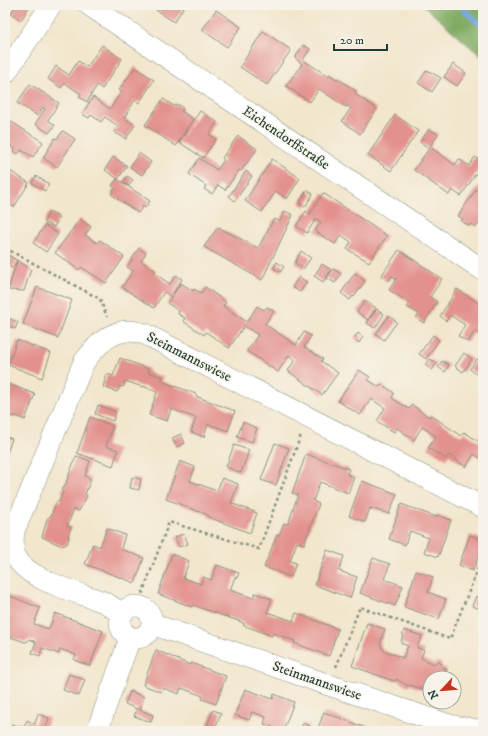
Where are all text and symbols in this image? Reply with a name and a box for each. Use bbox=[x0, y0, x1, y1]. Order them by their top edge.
scale bar bbox=[334, 26, 387, 52]
text: 20 m bbox=[340, 33, 364, 48]
street label: Eichendorffstraße bbox=[239, 102, 333, 174]
street label: Steinmannswiese bbox=[143, 328, 235, 386]
street label: Steinmannswiese bbox=[270, 657, 364, 705]
north arrow bbox=[422, 670, 462, 710]
text: N bbox=[426, 687, 442, 701]

